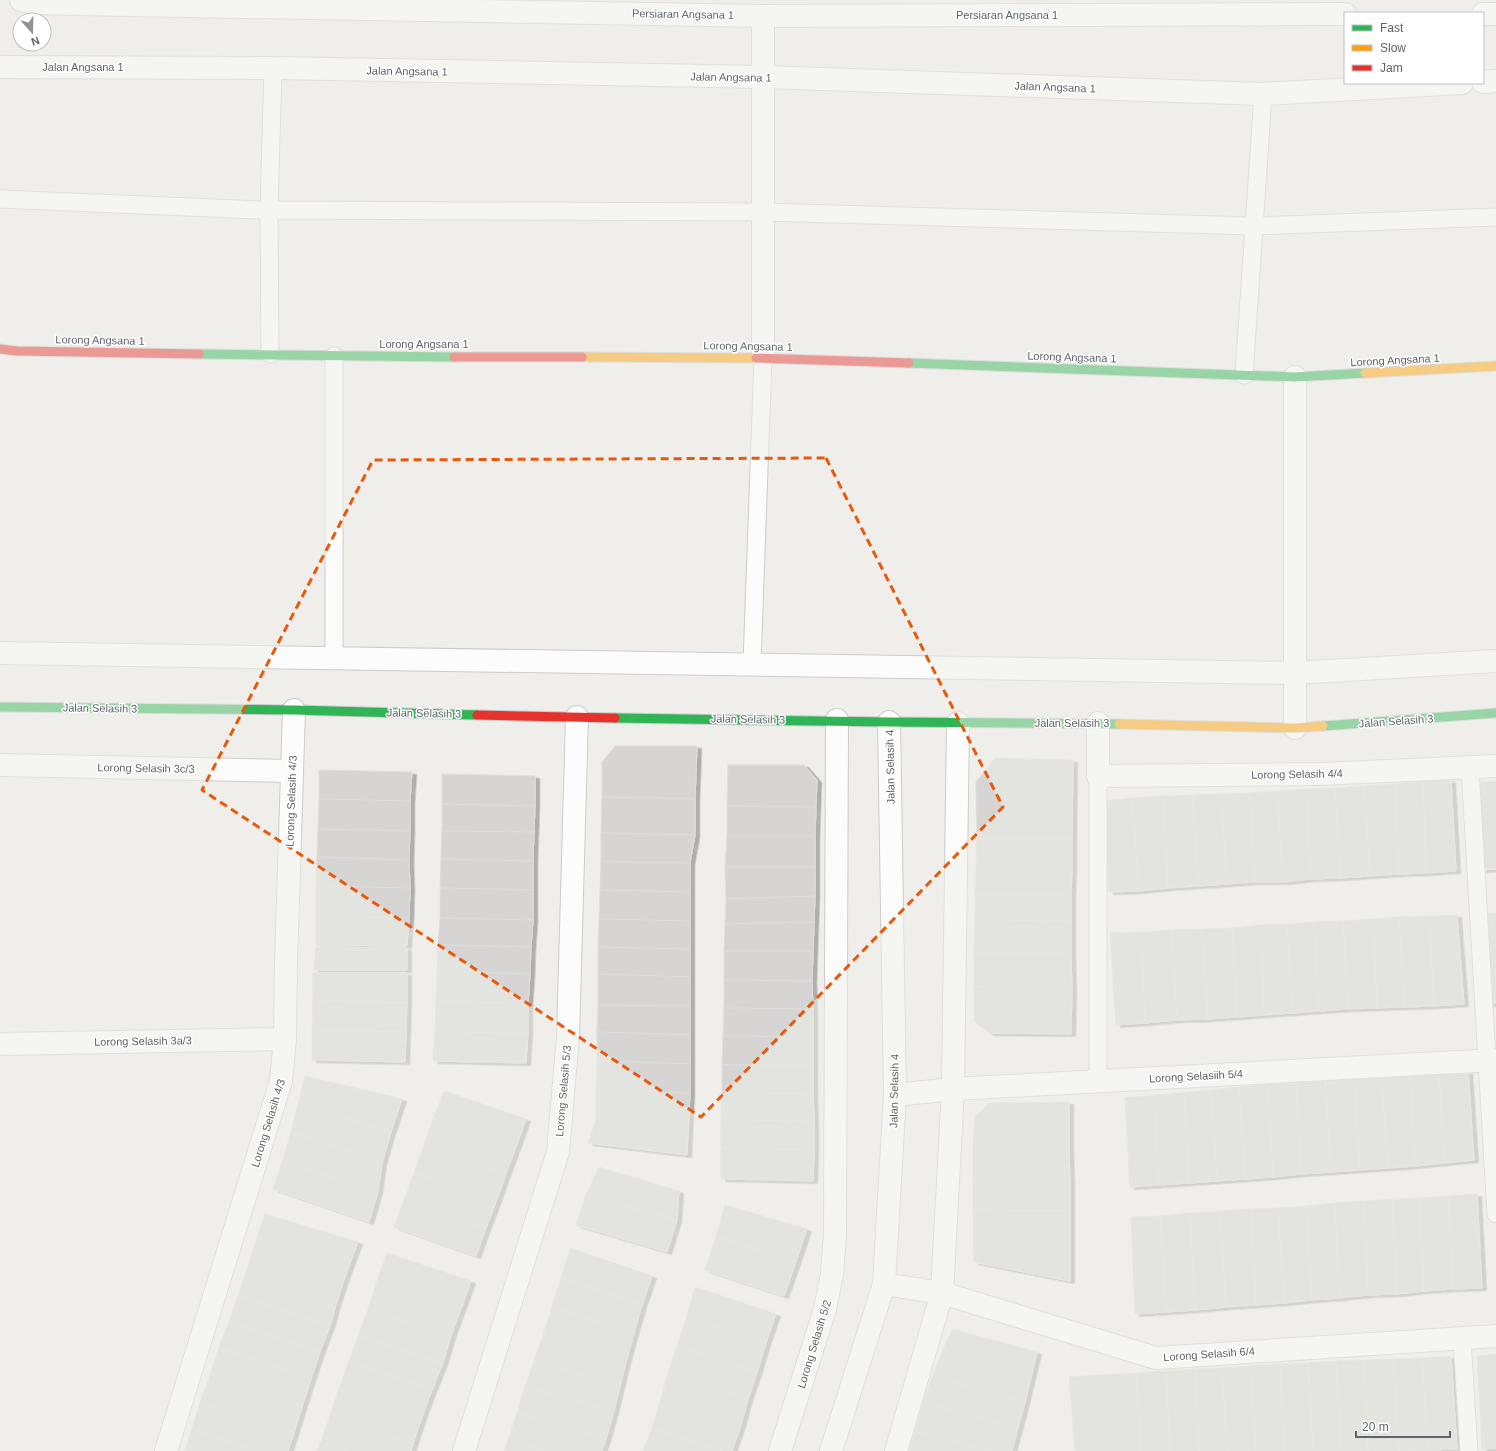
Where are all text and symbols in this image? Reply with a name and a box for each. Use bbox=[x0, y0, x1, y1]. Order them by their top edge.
street label: Persiaran Angsana 1 bbox=[632, 7, 734, 21]
street label: Persiaran Angsana 1 bbox=[956, 9, 1058, 21]
north arrow bbox=[12, 12, 52, 52]
legend bbox=[1344, 12, 1484, 84]
text: Fast bbox=[1380, 21, 1404, 35]
text: N bbox=[30, 34, 41, 48]
text: Slow bbox=[1380, 41, 1406, 55]
street label: Jalan Angsana 1 bbox=[42, 61, 124, 73]
text: Jam bbox=[1380, 61, 1403, 75]
street label: Jalan Angsana 1 bbox=[366, 64, 448, 78]
street label: Jalan Angsana 1 bbox=[690, 70, 772, 84]
street label: Jalan Angsana 1 bbox=[1014, 80, 1096, 94]
street label: Lorong Angsana 1 bbox=[55, 333, 145, 347]
street label: Lorong Angsana 1 bbox=[379, 338, 469, 350]
street label: Lorong Angsana 1 bbox=[703, 339, 793, 353]
street label: Lorong Angsana 1 bbox=[1027, 349, 1117, 365]
street label: Lorong Angsana 1 bbox=[1350, 352, 1440, 368]
street label: Jalan Selasih 3 bbox=[63, 701, 137, 715]
street label: Jalan Selasih 3 bbox=[387, 706, 461, 720]
street label: Jalan Selasih 3 bbox=[711, 712, 785, 726]
street label: Jalan Selasih 3 bbox=[1358, 712, 1434, 730]
street label: Jalan Selasih 3 bbox=[1035, 717, 1109, 729]
street label: Jalan Selasih 4 bbox=[883, 730, 897, 804]
street label: Lorong Selasih 4/3 bbox=[283, 755, 299, 847]
street label: Lorong Selasih 3c/3 bbox=[97, 761, 195, 775]
street label: Lorong Selasih 4/4 bbox=[1251, 767, 1343, 781]
street label: Lorong Selasih 3a/3 bbox=[94, 1034, 192, 1048]
street label: Lorong Selasih 5/3 bbox=[553, 1045, 573, 1137]
street label: Jalan Selasih 4 bbox=[887, 1054, 901, 1128]
street label: Lorong Selasiih 5/4 bbox=[1149, 1068, 1243, 1084]
street label: Lorong Selasih 4/3 bbox=[249, 1077, 287, 1169]
street label: Lorong Selasih 5/2 bbox=[795, 1298, 833, 1390]
street label: Lorong Selasih 6/4 bbox=[1163, 1345, 1255, 1363]
scale bar bbox=[1356, 1413, 1450, 1439]
text: 20 m bbox=[1362, 1420, 1389, 1434]

